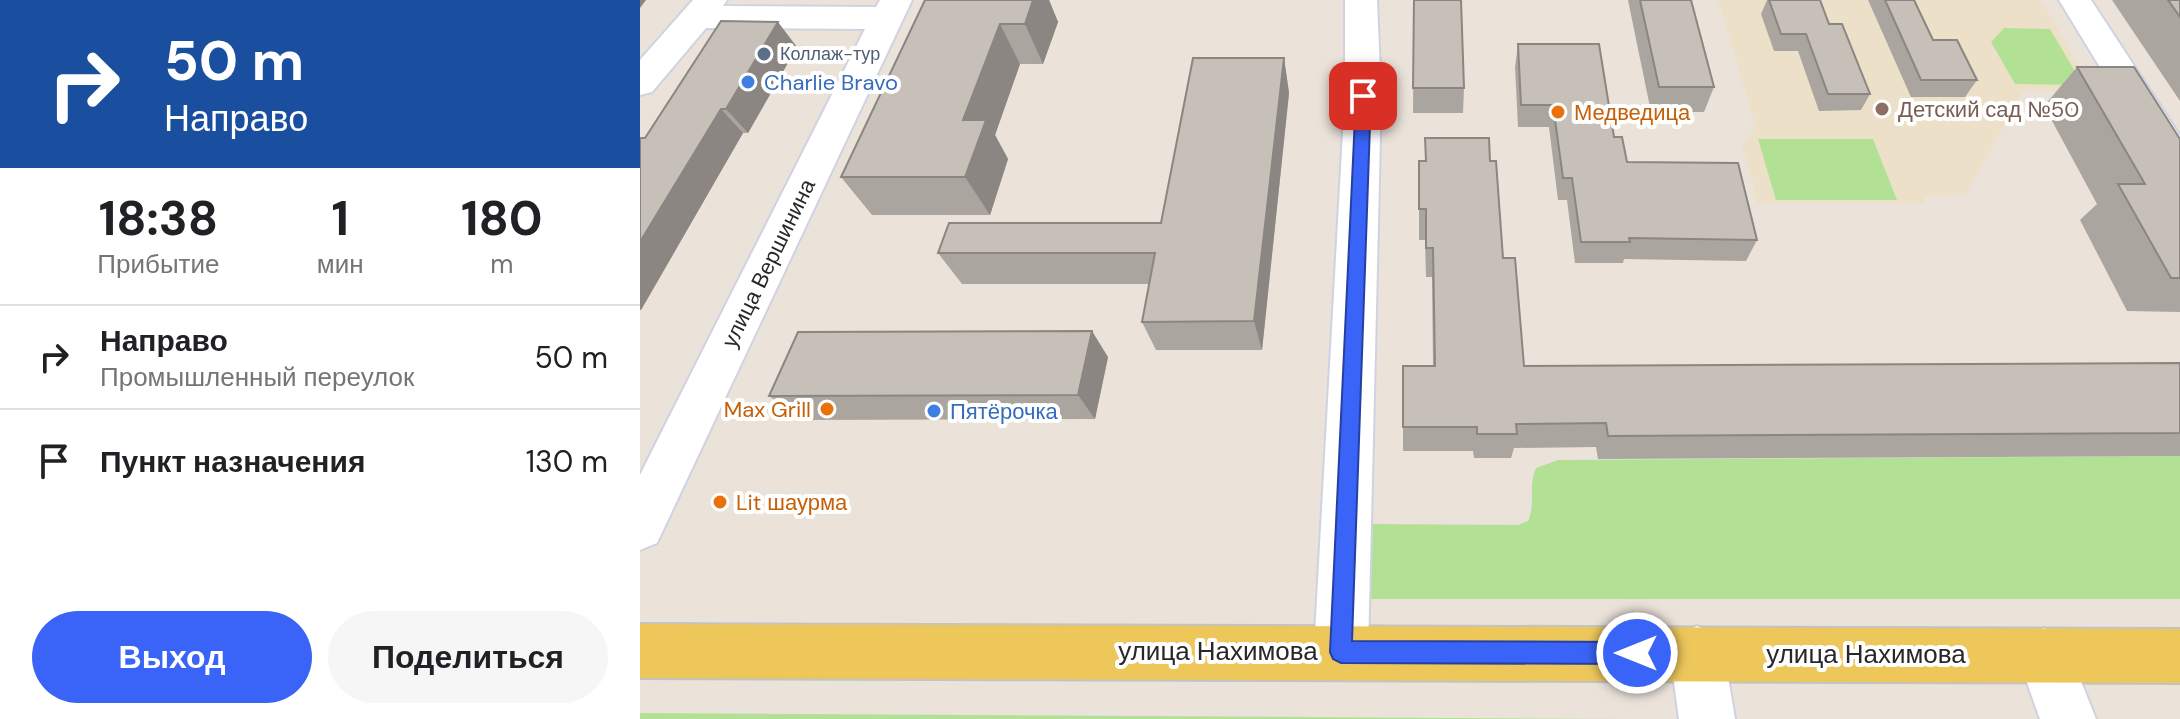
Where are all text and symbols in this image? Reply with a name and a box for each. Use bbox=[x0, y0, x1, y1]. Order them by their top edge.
text: 50 m bbox=[164, 24, 304, 97]
icon: right bbox=[32, 32, 136, 136]
place label: Коллаж-тур bbox=[780, 42, 880, 66]
marker: Коллаж-тур bbox=[755, 45, 773, 63]
pin bbox=[1329, 62, 1397, 130]
place label: Charlie Bravo bbox=[764, 68, 898, 97]
marker: Charlie Bravo bbox=[739, 73, 757, 91]
icon: arrive bbox=[1341, 74, 1385, 118]
text: Направо bbox=[164, 95, 308, 142]
place label: Детский сад №50 bbox=[1898, 95, 2079, 124]
place label: Медведица bbox=[1574, 98, 1691, 127]
marker: Детский сад №50 bbox=[1873, 100, 1891, 118]
marker: Медведица bbox=[1549, 103, 1567, 121]
street label: улица Вершинина bbox=[715, 173, 822, 352]
text: 18:38 bbox=[99, 187, 218, 250]
text: 1 bbox=[331, 187, 349, 250]
text: 180 bbox=[461, 187, 543, 250]
text: Прибытие bbox=[97, 247, 220, 281]
text: мин bbox=[317, 247, 364, 281]
text: m bbox=[490, 247, 513, 281]
text: Направо bbox=[100, 321, 228, 360]
icon: right bbox=[32, 335, 76, 379]
text: 50 m bbox=[534, 338, 608, 377]
text: Промышленный переулок bbox=[100, 360, 414, 394]
place label: Max Grill bbox=[724, 395, 811, 424]
place label: Пятёрочка bbox=[950, 397, 1059, 426]
marker: Max Grill bbox=[818, 400, 836, 418]
marker: Пятёрочка bbox=[925, 402, 943, 420]
icon: arrive bbox=[32, 439, 76, 483]
text: Пункт назначения bbox=[100, 442, 365, 481]
text: 130 m bbox=[526, 442, 608, 481]
place label: Lit шаурма bbox=[736, 488, 848, 517]
marker: Lit шаурма bbox=[711, 493, 729, 511]
button: Выход bbox=[32, 611, 312, 703]
button: Поделиться bbox=[328, 611, 608, 703]
position arrow bbox=[1595, 611, 1679, 695]
street label: улица Нахимова bbox=[1118, 634, 1318, 668]
street label: улица Нахимова bbox=[1766, 637, 1966, 671]

